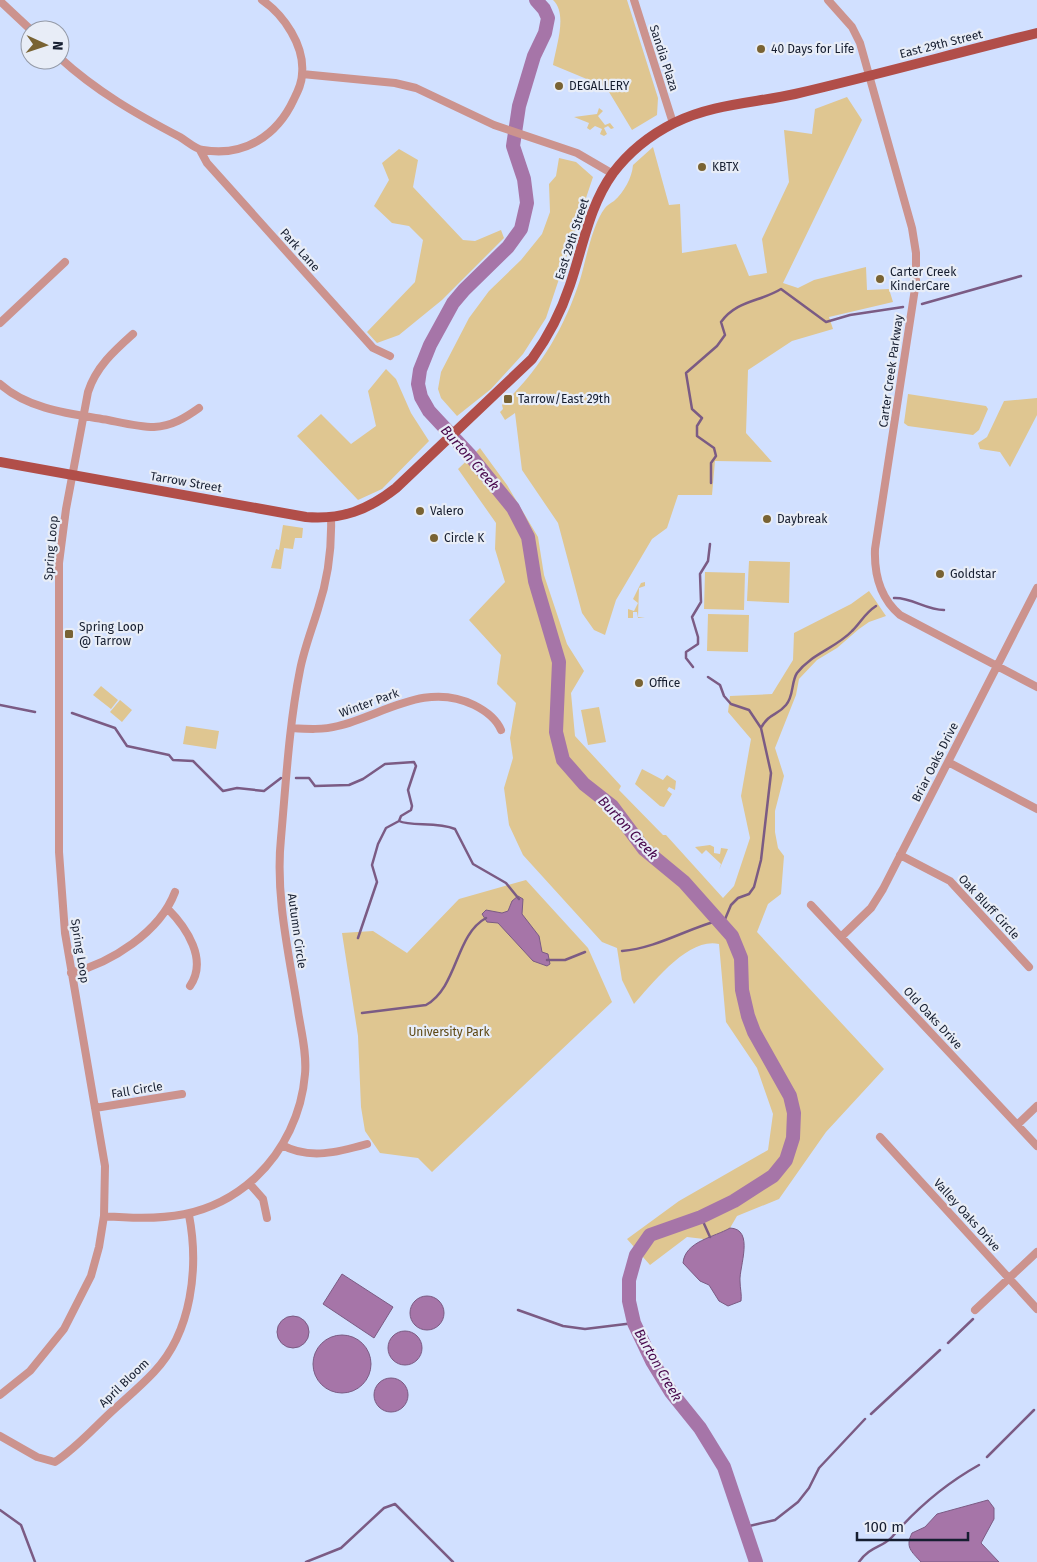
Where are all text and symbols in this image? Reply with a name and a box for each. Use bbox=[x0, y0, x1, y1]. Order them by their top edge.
north arrow bbox=[20, 20, 70, 70]
street label: Sandia Plaza bbox=[647, 23, 681, 93]
street label: East 29th Street bbox=[898, 27, 985, 61]
text: N bbox=[49, 41, 66, 51]
place label: 40 Days for Life bbox=[771, 42, 854, 56]
marker: 40 Days for Life bbox=[755, 43, 767, 55]
place label: DEGALLERY bbox=[569, 79, 630, 93]
marker: DEGALLERY bbox=[553, 80, 565, 92]
place label: KBTX bbox=[712, 160, 739, 174]
marker: KBTX bbox=[696, 161, 708, 173]
street label: East 29th Street bbox=[552, 196, 592, 282]
street label: Park Lane bbox=[277, 226, 323, 274]
place label: Carter Creek KinderCare bbox=[890, 265, 957, 293]
marker: Carter Creek KinderCare bbox=[874, 273, 886, 285]
street label: Carter Creek Parkway bbox=[876, 314, 906, 428]
place label: Tarrow/East 29th bbox=[518, 392, 610, 406]
marker: Tarrow/East 29th bbox=[502, 393, 514, 405]
water label: Burton Creek bbox=[437, 422, 503, 494]
street label: Tarrow Street bbox=[149, 469, 224, 495]
place label: Valero bbox=[430, 504, 464, 518]
marker: Valero bbox=[414, 505, 426, 517]
place label: Daybreak bbox=[777, 512, 828, 526]
marker: Daybreak bbox=[761, 513, 773, 525]
street label: Spring Loop bbox=[41, 515, 61, 581]
place label: Circle K bbox=[444, 531, 485, 545]
marker: Circle K bbox=[428, 532, 440, 544]
place label: Goldstar bbox=[950, 567, 997, 581]
marker: Goldstar bbox=[934, 568, 946, 580]
place label: Spring Loop @ Tarrow bbox=[79, 620, 144, 648]
marker: Spring Loop @ Tarrow bbox=[63, 628, 75, 640]
place label: Office bbox=[649, 676, 680, 690]
marker: Office bbox=[633, 677, 645, 689]
street label: Winter Park bbox=[337, 685, 402, 720]
street label: Briar Oaks Drive bbox=[909, 720, 961, 804]
water label: Burton Creek bbox=[594, 793, 662, 864]
street label: Oak Bluff Circle bbox=[956, 872, 1022, 942]
street label: Autumn Circle bbox=[285, 893, 309, 969]
street label: Spring Loop bbox=[68, 918, 92, 984]
street label: Old Oaks Drive bbox=[901, 984, 965, 1052]
park label: University Park bbox=[408, 1025, 490, 1039]
street label: Fall Circle bbox=[110, 1079, 164, 1101]
street label: Valley Oaks Drive bbox=[931, 1176, 1003, 1254]
water label: Burton Creek bbox=[630, 1326, 686, 1405]
street label: April Bloom bbox=[96, 1356, 152, 1410]
scale bar bbox=[857, 1510, 968, 1542]
text: 100 m bbox=[864, 1518, 904, 1536]

